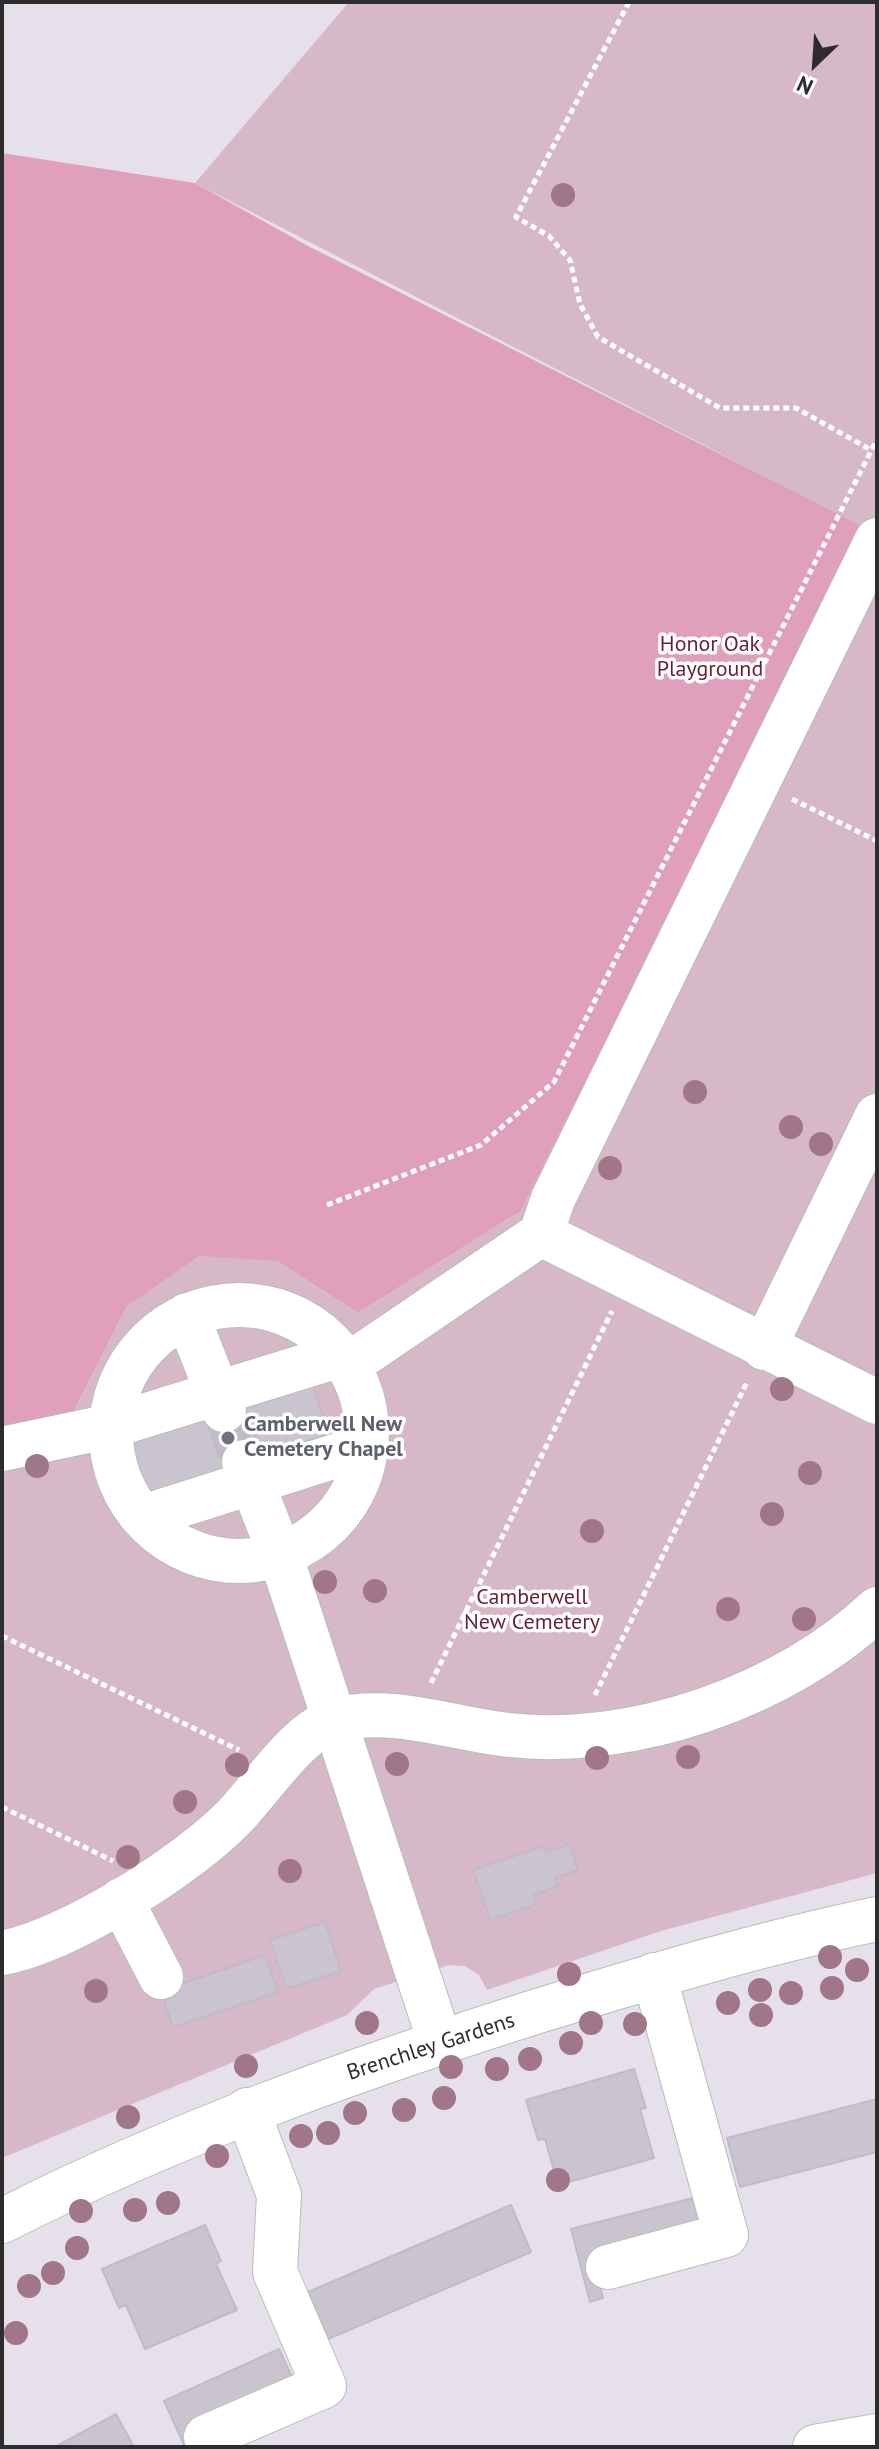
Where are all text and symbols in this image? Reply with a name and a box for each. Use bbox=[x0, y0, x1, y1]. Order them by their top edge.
north arrow bbox=[775, 24, 855, 104]
text: N bbox=[792, 70, 817, 101]
park label: Honor Oak Playground bbox=[657, 632, 763, 684]
place label: Camberwell New Cemetery Chapel bbox=[244, 1412, 403, 1464]
marker: Camberwell New Cemetery Chapel bbox=[219, 1429, 237, 1447]
park label: Camberwell New Cemetery bbox=[464, 1585, 600, 1636]
street label: Brenchley Gardens bbox=[344, 2007, 518, 2087]

